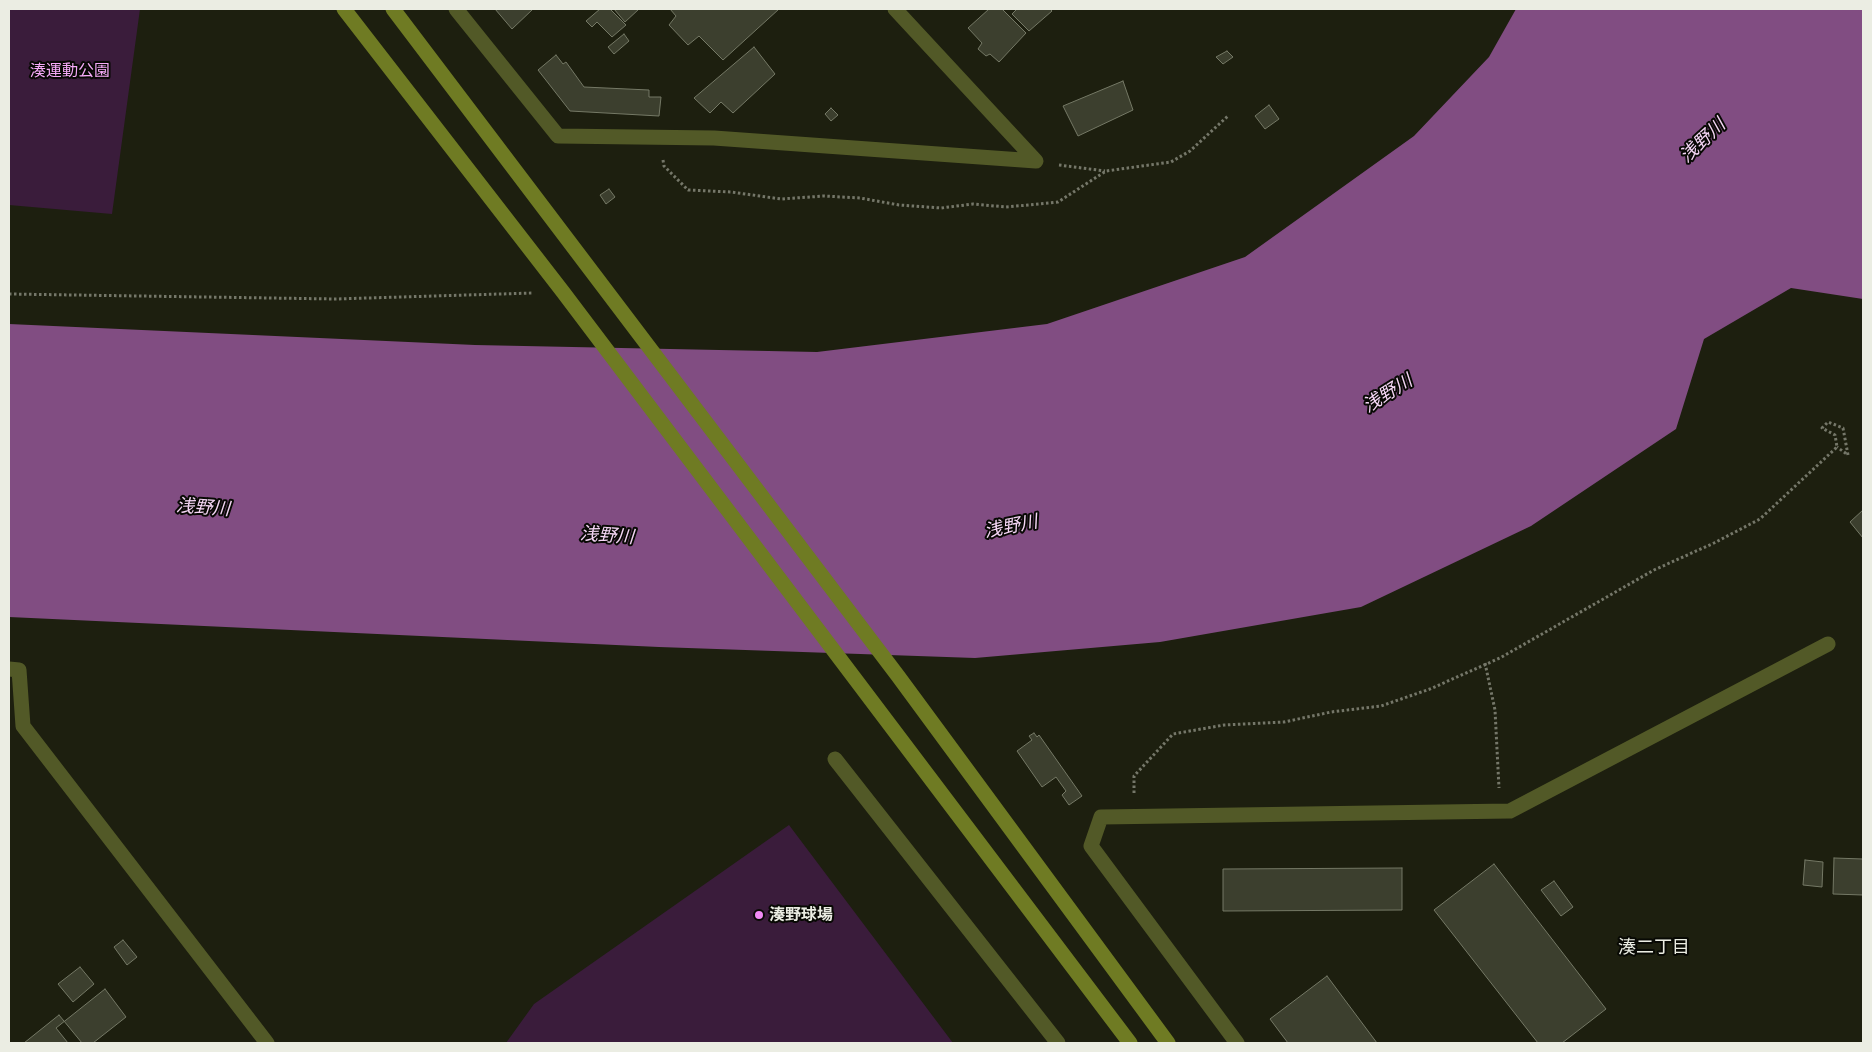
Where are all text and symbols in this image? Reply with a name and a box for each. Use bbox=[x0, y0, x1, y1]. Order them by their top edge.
park label: 湊運動公園 bbox=[30, 61, 110, 81]
water label: 浅野川 bbox=[1676, 115, 1730, 167]
water label: 浅野川 bbox=[1359, 371, 1417, 417]
water label: 浅野川 bbox=[175, 495, 231, 521]
water label: 浅野川 bbox=[982, 511, 1040, 543]
water label: 浅野川 bbox=[579, 523, 635, 549]
place label: 湊野球場 bbox=[769, 905, 833, 925]
marker: 湊野球場 bbox=[753, 909, 765, 921]
district label: 湊二丁目 bbox=[1618, 937, 1690, 959]

